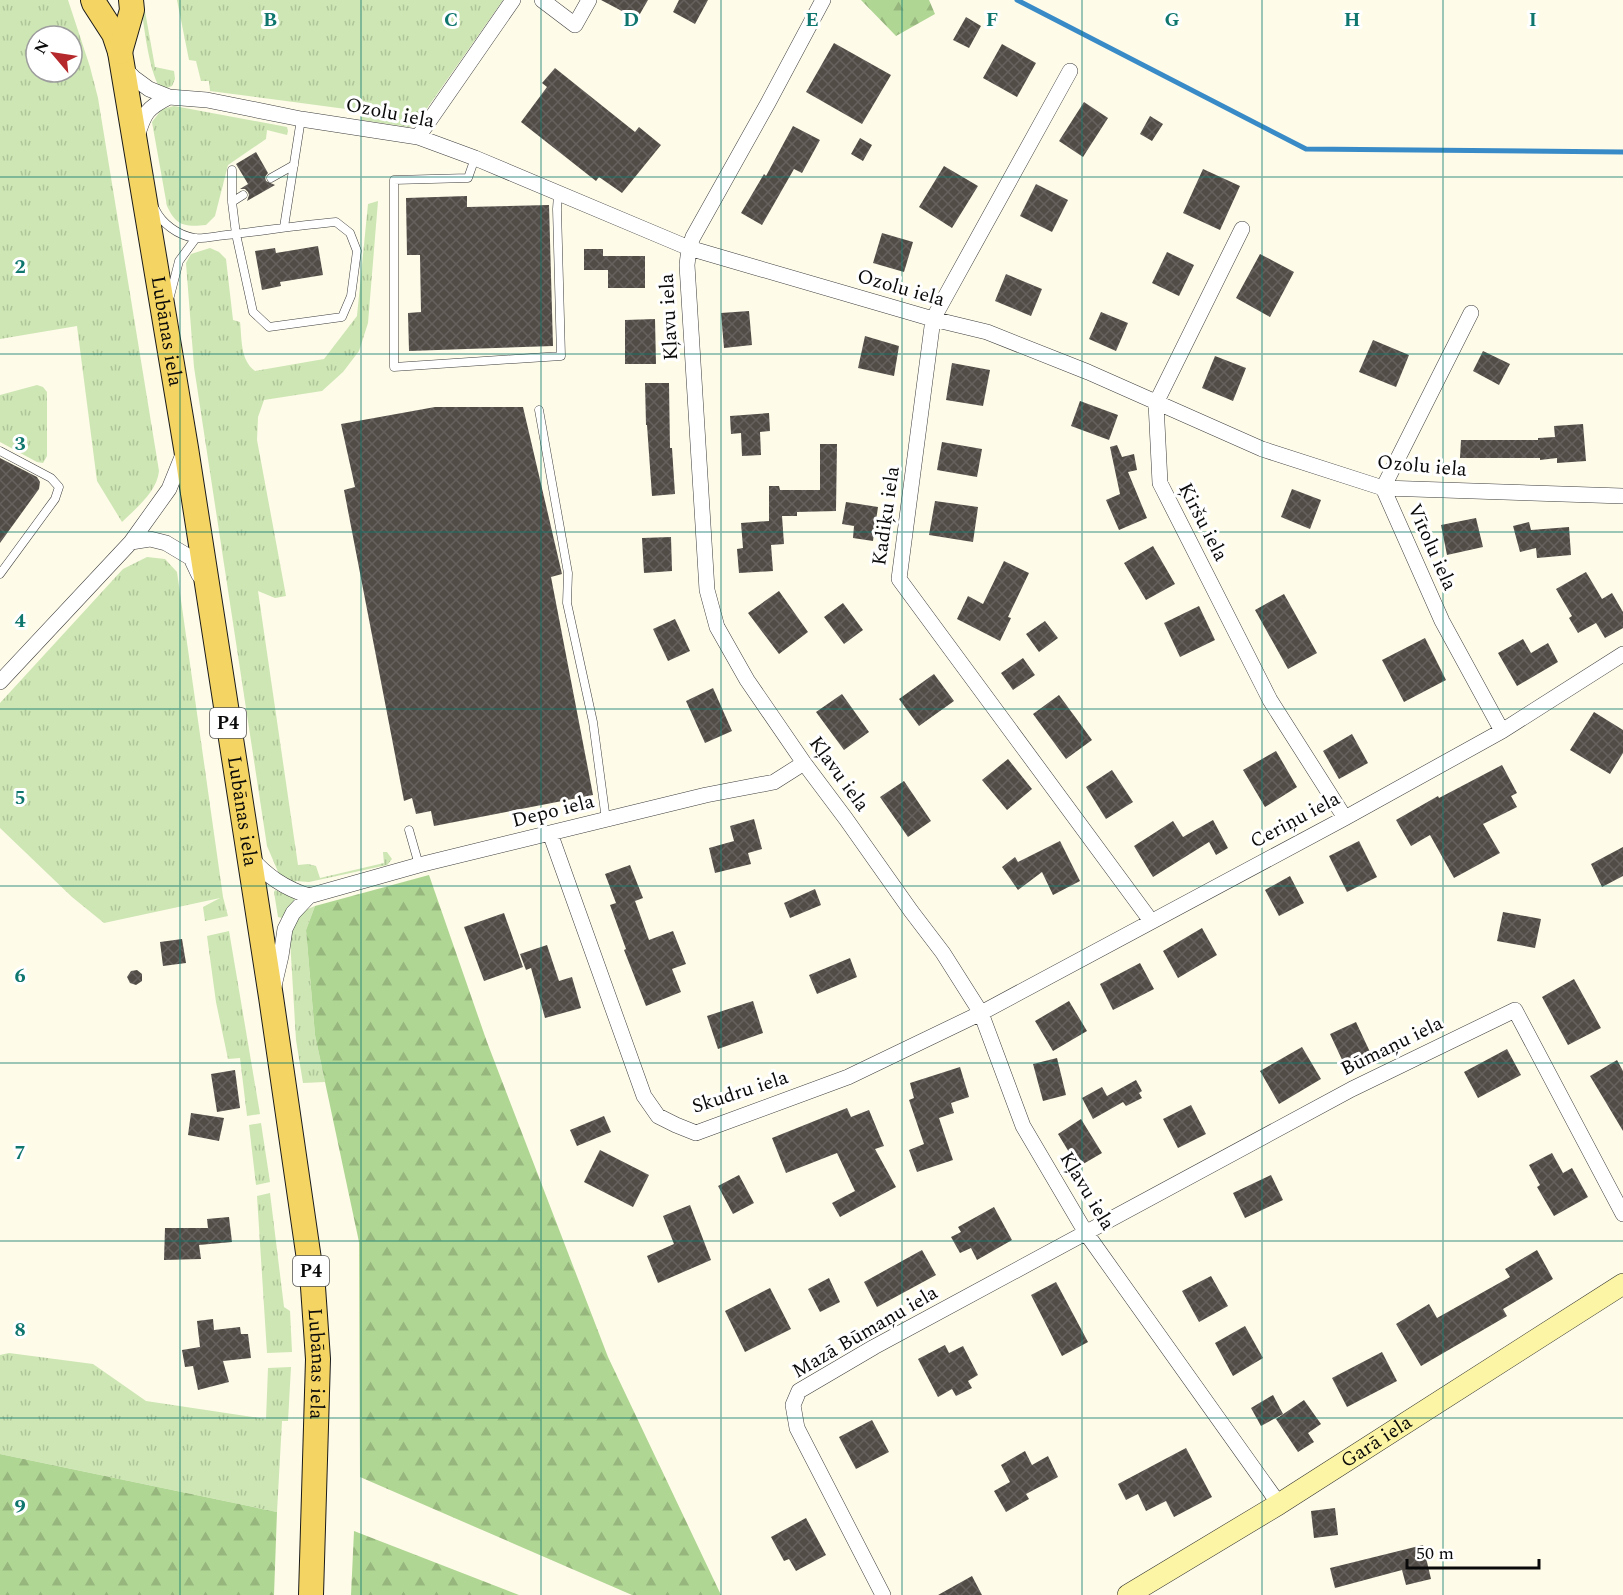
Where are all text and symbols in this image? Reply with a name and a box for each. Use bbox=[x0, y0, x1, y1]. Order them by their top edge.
text: B bbox=[263, 5, 277, 35]
text: C bbox=[444, 5, 458, 35]
text: D bbox=[623, 5, 639, 35]
text: E bbox=[805, 5, 819, 35]
text: F bbox=[986, 5, 998, 35]
text: G bbox=[1164, 5, 1180, 35]
text: H bbox=[1344, 5, 1360, 35]
text: I bbox=[1529, 5, 1537, 35]
north arrow bbox=[24, 24, 84, 84]
text: N bbox=[28, 36, 55, 59]
street label: Ozolu iela bbox=[343, 90, 437, 136]
text: 2 bbox=[14, 252, 26, 282]
street label: Ozolu iela bbox=[854, 261, 949, 315]
street label: Kļavu iela bbox=[652, 273, 686, 361]
street label: Lubānas iela bbox=[143, 274, 191, 389]
text: 3 bbox=[14, 429, 26, 459]
street label: Ozolu iela bbox=[1376, 447, 1468, 485]
street label: Kadiķu iela bbox=[864, 464, 908, 568]
street label: Ķiršu iela bbox=[1170, 477, 1236, 567]
street label: Vītolu iela bbox=[1399, 499, 1465, 596]
text: 4 bbox=[14, 606, 26, 636]
road number: P4 bbox=[210, 708, 246, 738]
street label: Kļavu iela bbox=[801, 730, 877, 818]
street label: Lubānas iela bbox=[219, 754, 266, 869]
text: 5 bbox=[14, 783, 26, 813]
street label: Ceriņu iela bbox=[1245, 784, 1345, 856]
street label: Depo iela bbox=[509, 786, 598, 836]
text: 6 bbox=[14, 961, 26, 991]
street label: Būmaņu iela bbox=[1336, 1008, 1449, 1084]
street label: Skudru iela bbox=[688, 1062, 792, 1122]
text: 7 bbox=[14, 1138, 26, 1168]
street label: Kļavu iela bbox=[1052, 1146, 1122, 1236]
road number: P4 bbox=[293, 1256, 329, 1286]
street label: Mazā Būmaņu iela bbox=[787, 1278, 944, 1386]
street label: Lubānas iela bbox=[300, 1307, 333, 1420]
text: 8 bbox=[14, 1315, 26, 1345]
street label: Garā iela bbox=[1335, 1407, 1418, 1476]
text: 9 bbox=[14, 1492, 26, 1522]
scale bar bbox=[1407, 1532, 1539, 1570]
text: 50 m bbox=[1416, 1540, 1454, 1567]

